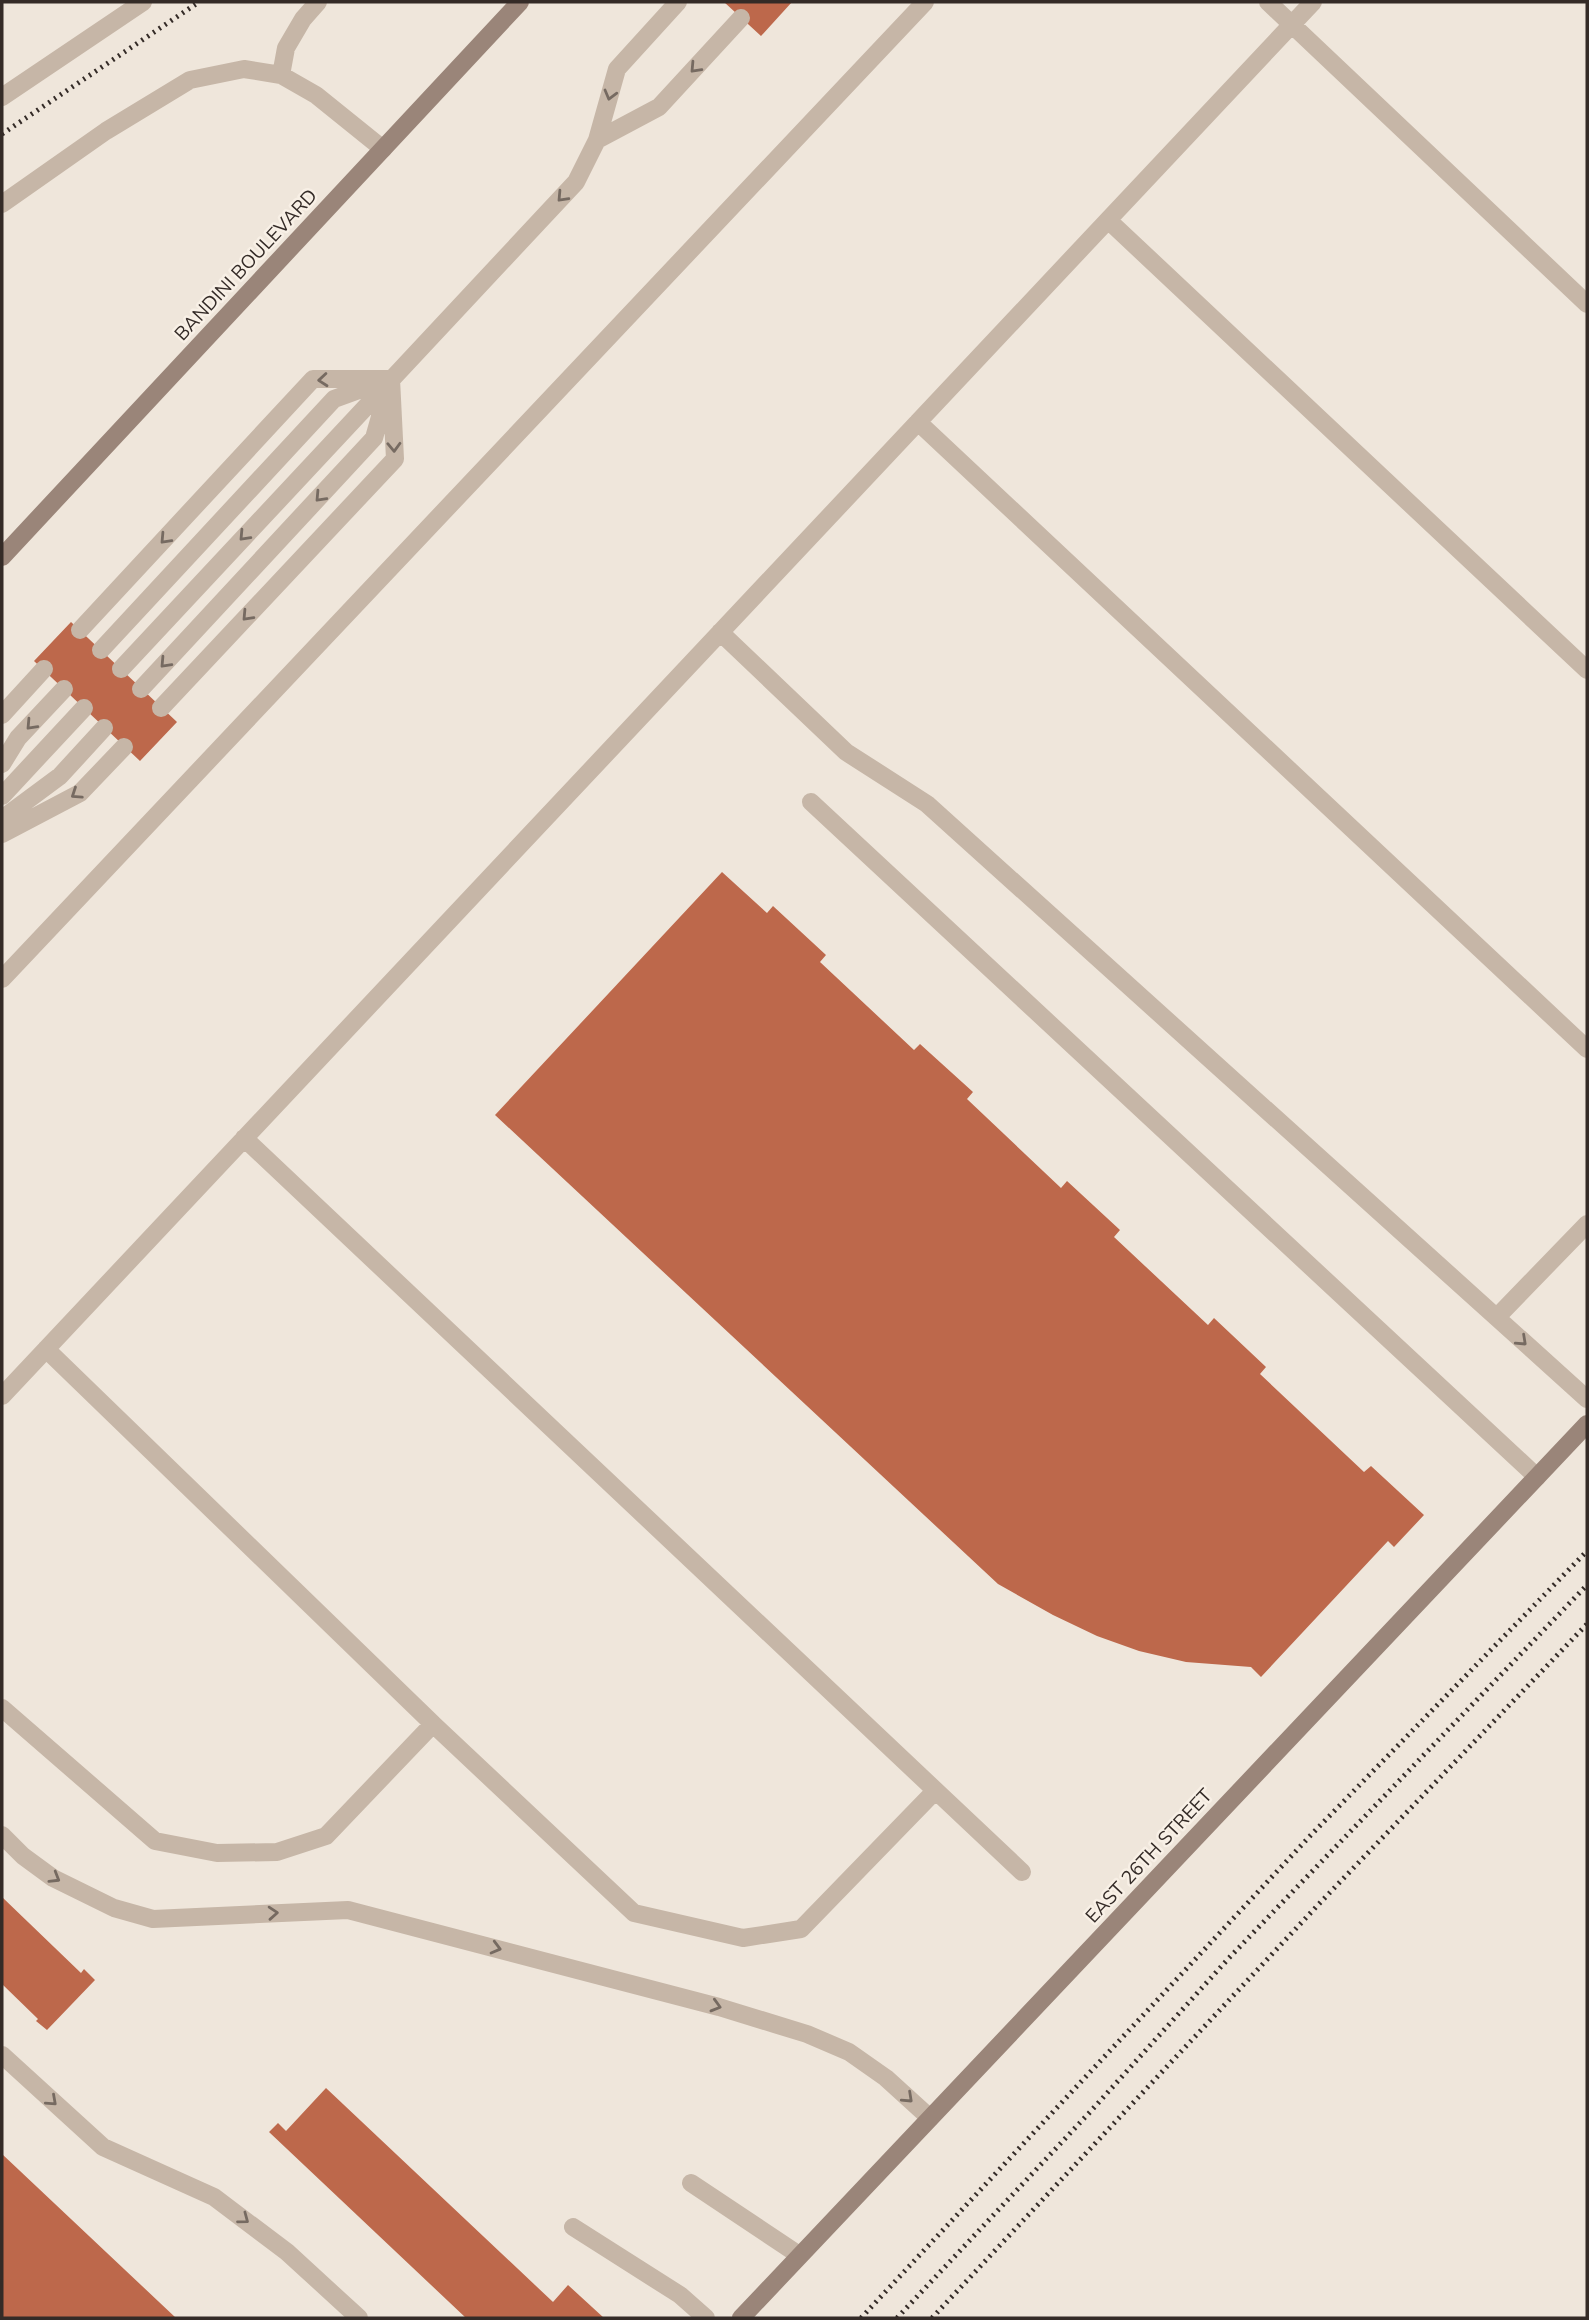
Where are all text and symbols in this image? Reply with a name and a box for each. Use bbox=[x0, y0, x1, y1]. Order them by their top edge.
one-way arrow bbox=[691, 60, 703, 73]
one-way arrow bbox=[603, 88, 618, 100]
street label: BANDINI BOULEVARD bbox=[169, 184, 323, 346]
one-way arrow bbox=[557, 189, 570, 202]
one-way arrow bbox=[317, 372, 328, 387]
one-way arrow bbox=[387, 442, 402, 453]
one-way arrow bbox=[315, 489, 328, 502]
one-way arrow bbox=[240, 528, 252, 541]
one-way arrow bbox=[161, 531, 173, 544]
one-way arrow bbox=[243, 608, 256, 621]
one-way arrow bbox=[160, 655, 173, 668]
one-way arrow bbox=[26, 717, 39, 730]
one-way arrow bbox=[71, 786, 84, 799]
one-way arrow bbox=[1514, 1333, 1527, 1345]
street label: EAST 26TH STREET bbox=[1080, 1783, 1218, 1929]
one-way arrow bbox=[47, 1870, 60, 1883]
one-way arrow bbox=[268, 1906, 279, 1921]
one-way arrow bbox=[490, 1940, 502, 1955]
one-way arrow bbox=[710, 1998, 722, 2012]
one-way arrow bbox=[900, 2089, 913, 2102]
one-way arrow bbox=[44, 2093, 57, 2105]
one-way arrow bbox=[236, 2211, 248, 2224]

